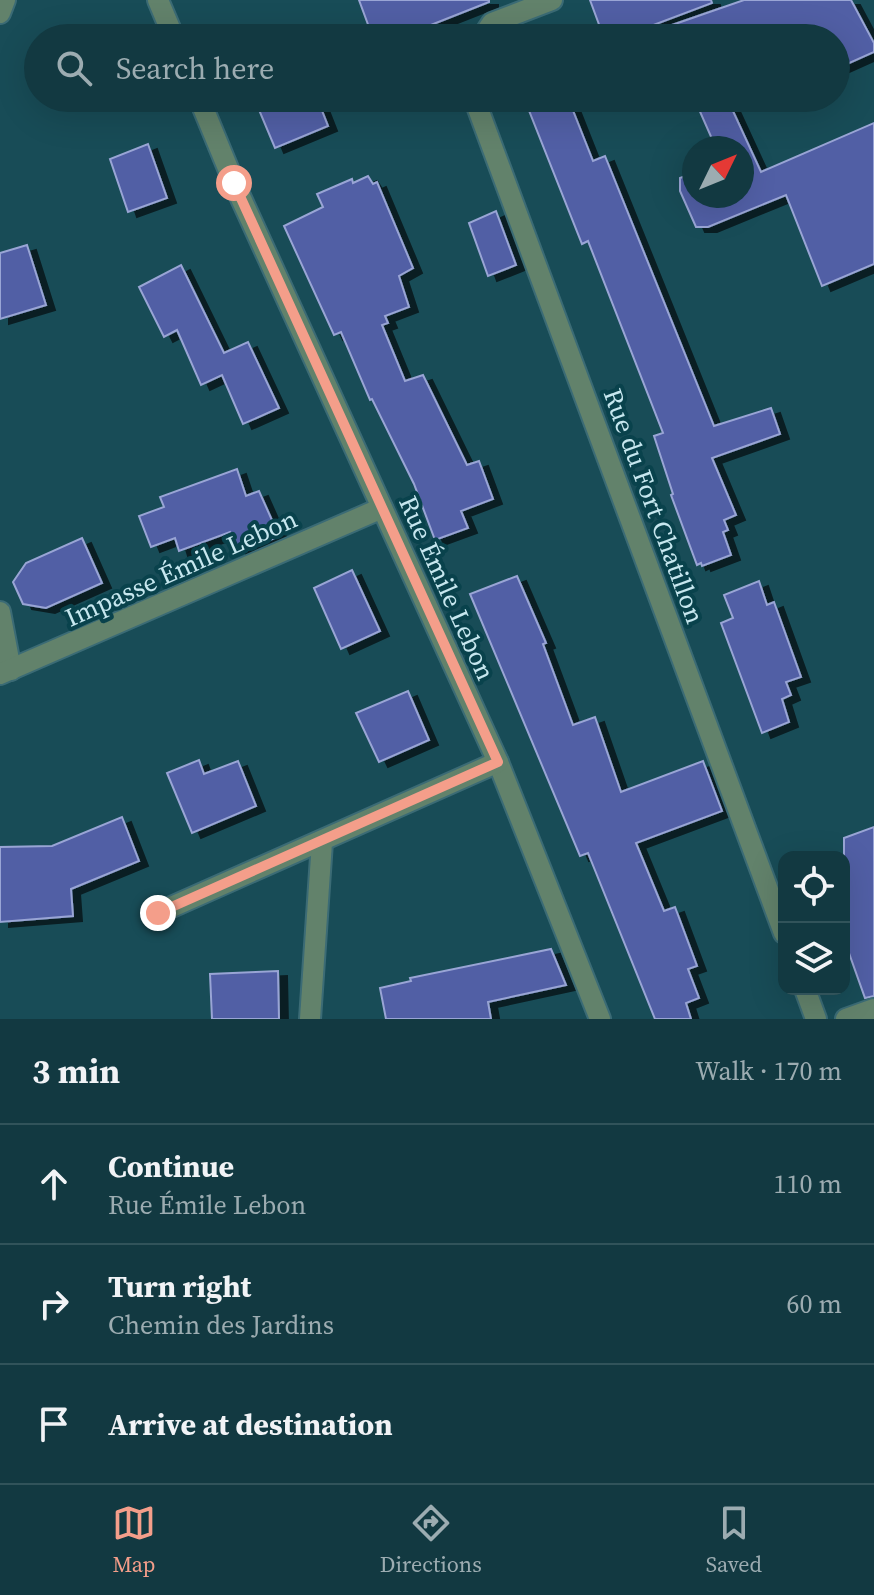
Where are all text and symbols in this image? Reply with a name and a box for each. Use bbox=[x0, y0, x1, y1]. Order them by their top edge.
search box bbox=[24, 24, 850, 112]
icon: search bbox=[52, 46, 96, 90]
text: Search here bbox=[116, 48, 274, 89]
north arrow bbox=[682, 136, 754, 208]
route start bbox=[216, 165, 252, 201]
street label: Rue du Fort Chatillon bbox=[595, 383, 713, 629]
street label: Rue Émile Lebon bbox=[390, 490, 504, 686]
street label: Impasse Émile Lebon bbox=[59, 501, 303, 635]
map controls bbox=[778, 851, 850, 995]
button: locate bbox=[778, 851, 850, 923]
route end bbox=[140, 895, 176, 931]
button: layers bbox=[778, 923, 850, 995]
text: 3 min bbox=[32, 1048, 120, 1094]
text: Walk · 170 m bbox=[695, 1053, 842, 1089]
text: Continue bbox=[108, 1146, 234, 1187]
icon: ahead bbox=[32, 1162, 76, 1206]
text: 110 m bbox=[774, 1166, 842, 1202]
text: Rue Émile Lebon bbox=[108, 1187, 306, 1223]
text: Turn right bbox=[108, 1266, 251, 1307]
icon: right bbox=[32, 1282, 76, 1326]
text: 60 m bbox=[787, 1286, 842, 1322]
text: Chemin des Jardins bbox=[108, 1307, 334, 1343]
icon: arrive bbox=[32, 1402, 76, 1446]
text: Arrive at destination bbox=[108, 1404, 393, 1445]
tab: Map bbox=[112, 1501, 156, 1579]
tab: Directions bbox=[380, 1501, 482, 1579]
tab: Saved bbox=[706, 1501, 762, 1579]

